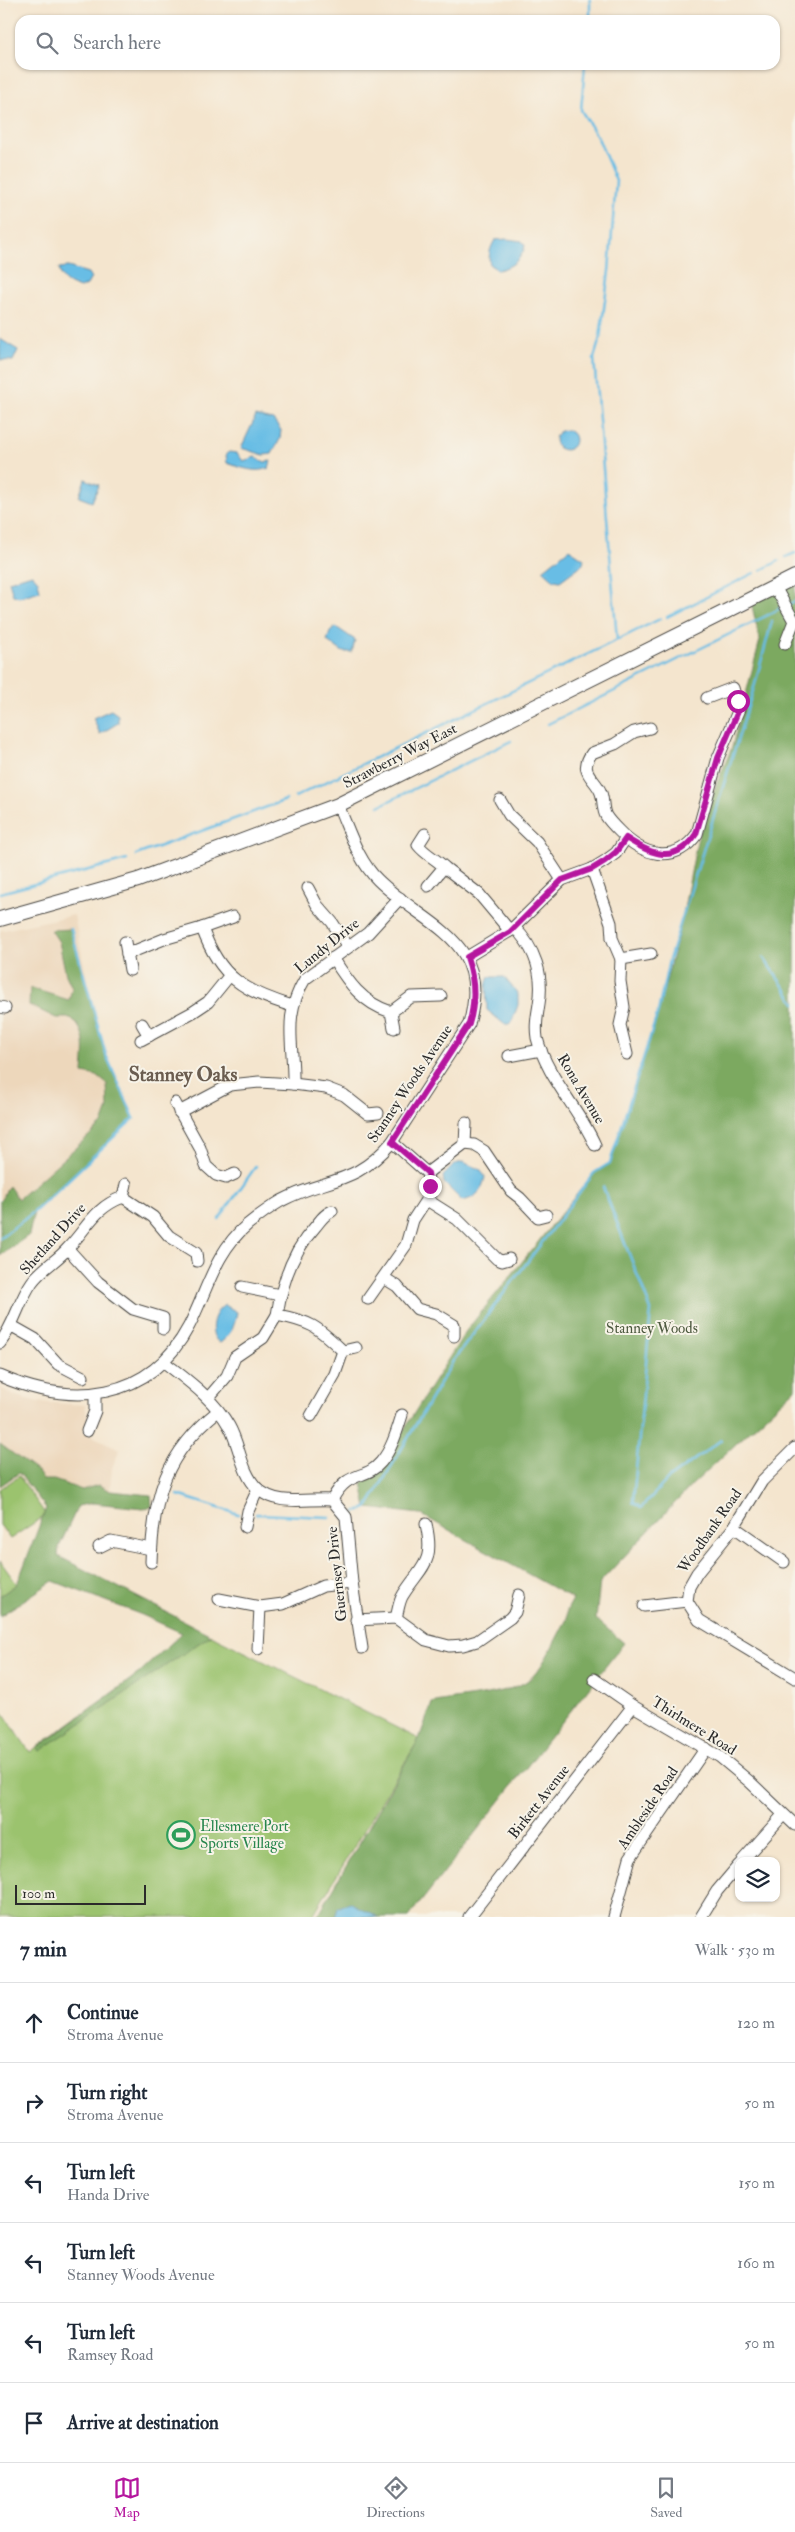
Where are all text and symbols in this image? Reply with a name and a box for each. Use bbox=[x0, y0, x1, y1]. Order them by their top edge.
search box bbox=[15, 15, 780, 70]
icon: search bbox=[33, 29, 61, 57]
text: Search here bbox=[73, 31, 161, 55]
route start bbox=[727, 690, 750, 713]
street label: Strawberry Way East bbox=[340, 719, 460, 793]
street label: Lundy Drive bbox=[291, 914, 363, 978]
street label: Stanney Woods Avenue bbox=[363, 1021, 457, 1147]
street label: Rona Avenue bbox=[553, 1051, 609, 1127]
district label: Stanney Oaks bbox=[129, 1062, 237, 1088]
route end bbox=[419, 1175, 442, 1198]
street label: Shetland Drive bbox=[16, 1199, 90, 1279]
park label: Stanney Woods bbox=[606, 1319, 698, 1338]
street label: Woodbank Road bbox=[673, 1485, 746, 1578]
street label: Guernsey Drive bbox=[323, 1526, 351, 1622]
street label: Thirlmere Road bbox=[648, 1692, 740, 1760]
street label: Birkett Avenue bbox=[504, 1761, 574, 1843]
street label: Ambleside Road bbox=[613, 1763, 683, 1854]
place label: Ellesmere Port Sports Village bbox=[200, 1817, 289, 1854]
sports icon: Ellesmere Port Sports Village bbox=[166, 1820, 196, 1850]
map controls bbox=[735, 1857, 780, 1902]
button: layers bbox=[735, 1857, 780, 1902]
scale bar bbox=[15, 1882, 146, 1905]
text: 100 m bbox=[22, 1885, 55, 1902]
text: 7 min bbox=[20, 1936, 67, 1963]
text: Walk · 530 m bbox=[695, 1940, 775, 1960]
text: Continue bbox=[67, 2001, 138, 2025]
icon: ahead bbox=[20, 2009, 48, 2037]
text: 120 m bbox=[737, 2013, 775, 2033]
text: Stroma Avenue bbox=[67, 2025, 163, 2045]
text: Turn right bbox=[67, 2081, 147, 2105]
icon: right bbox=[20, 2089, 48, 2117]
text: 50 m bbox=[744, 2093, 775, 2113]
text: Stroma Avenue bbox=[67, 2105, 163, 2125]
text: Turn left bbox=[67, 2161, 135, 2185]
icon: left bbox=[20, 2169, 48, 2197]
text: 150 m bbox=[738, 2173, 775, 2193]
text: Handa Drive bbox=[67, 2185, 149, 2205]
text: Turn left bbox=[67, 2241, 135, 2265]
icon: left bbox=[20, 2249, 48, 2277]
text: 160 m bbox=[737, 2253, 775, 2273]
text: Stanney Woods Avenue bbox=[67, 2265, 215, 2285]
text: Turn left bbox=[67, 2321, 135, 2345]
icon: left bbox=[20, 2329, 48, 2357]
text: 50 m bbox=[744, 2333, 775, 2353]
text: Ramsey Road bbox=[67, 2345, 153, 2365]
icon: arrive bbox=[20, 2409, 48, 2437]
text: Arrive at destination bbox=[67, 2411, 219, 2435]
tab: Map bbox=[113, 2474, 141, 2521]
tab: Directions bbox=[366, 2474, 425, 2521]
tab: Saved bbox=[650, 2474, 682, 2521]

